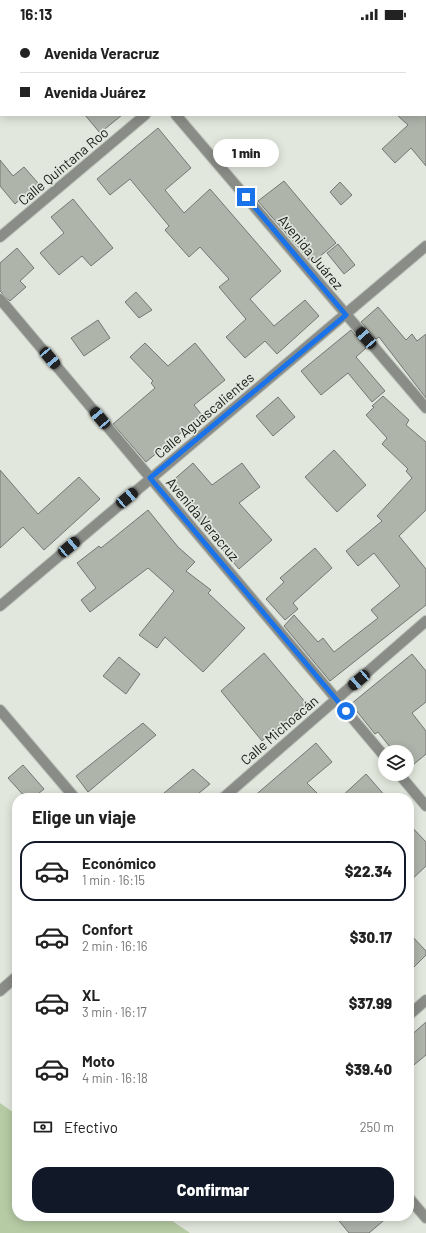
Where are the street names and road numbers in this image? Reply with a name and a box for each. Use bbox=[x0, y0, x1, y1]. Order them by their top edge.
street label: Calle Quintana Roo bbox=[14, 123, 112, 209]
street label: Avenida Juárez bbox=[275, 211, 347, 293]
street label: Calle Aguascalientes bbox=[151, 368, 257, 462]
street label: Avenida Veracruz bbox=[163, 474, 243, 564]
street label: Calle Michoacán bbox=[237, 692, 321, 768]

